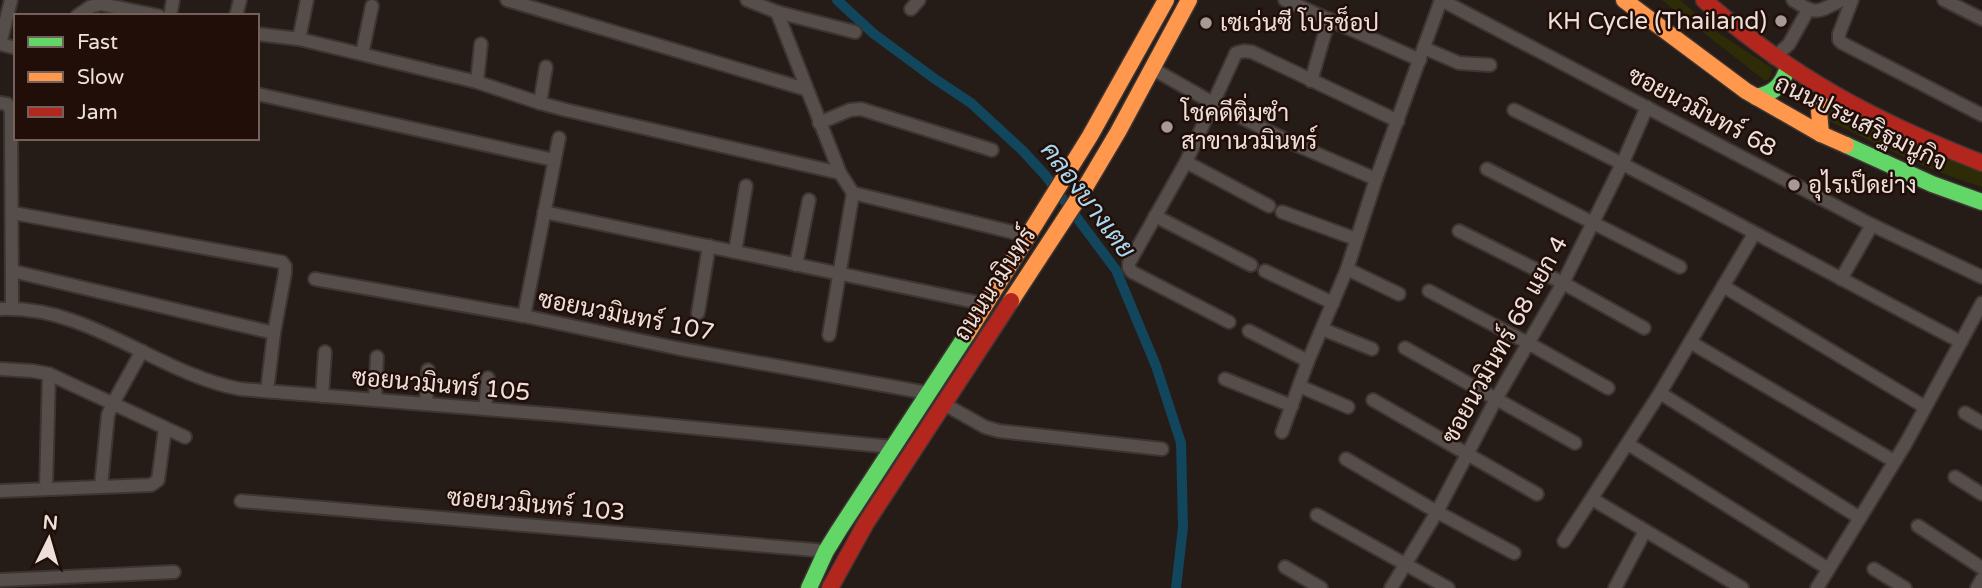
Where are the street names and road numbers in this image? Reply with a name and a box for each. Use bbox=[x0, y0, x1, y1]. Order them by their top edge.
street label: ซอยนวมินทร์ 68 bbox=[1623, 59, 1782, 163]
street label: ถนนประเสริฐมนูกิจ bbox=[1769, 69, 1952, 179]
street label: ถนนนวมินทร์ bbox=[946, 221, 1042, 346]
street label: ซอยนวมินทร์ 68 แยก 4 bbox=[1434, 230, 1574, 449]
street label: ซอยนวมินทร์ 107 bbox=[535, 283, 717, 347]
street label: ซอยนวมินทร์ 105 bbox=[351, 361, 532, 407]
street label: ซอยนวมินทร์ 103 bbox=[446, 481, 627, 527]

